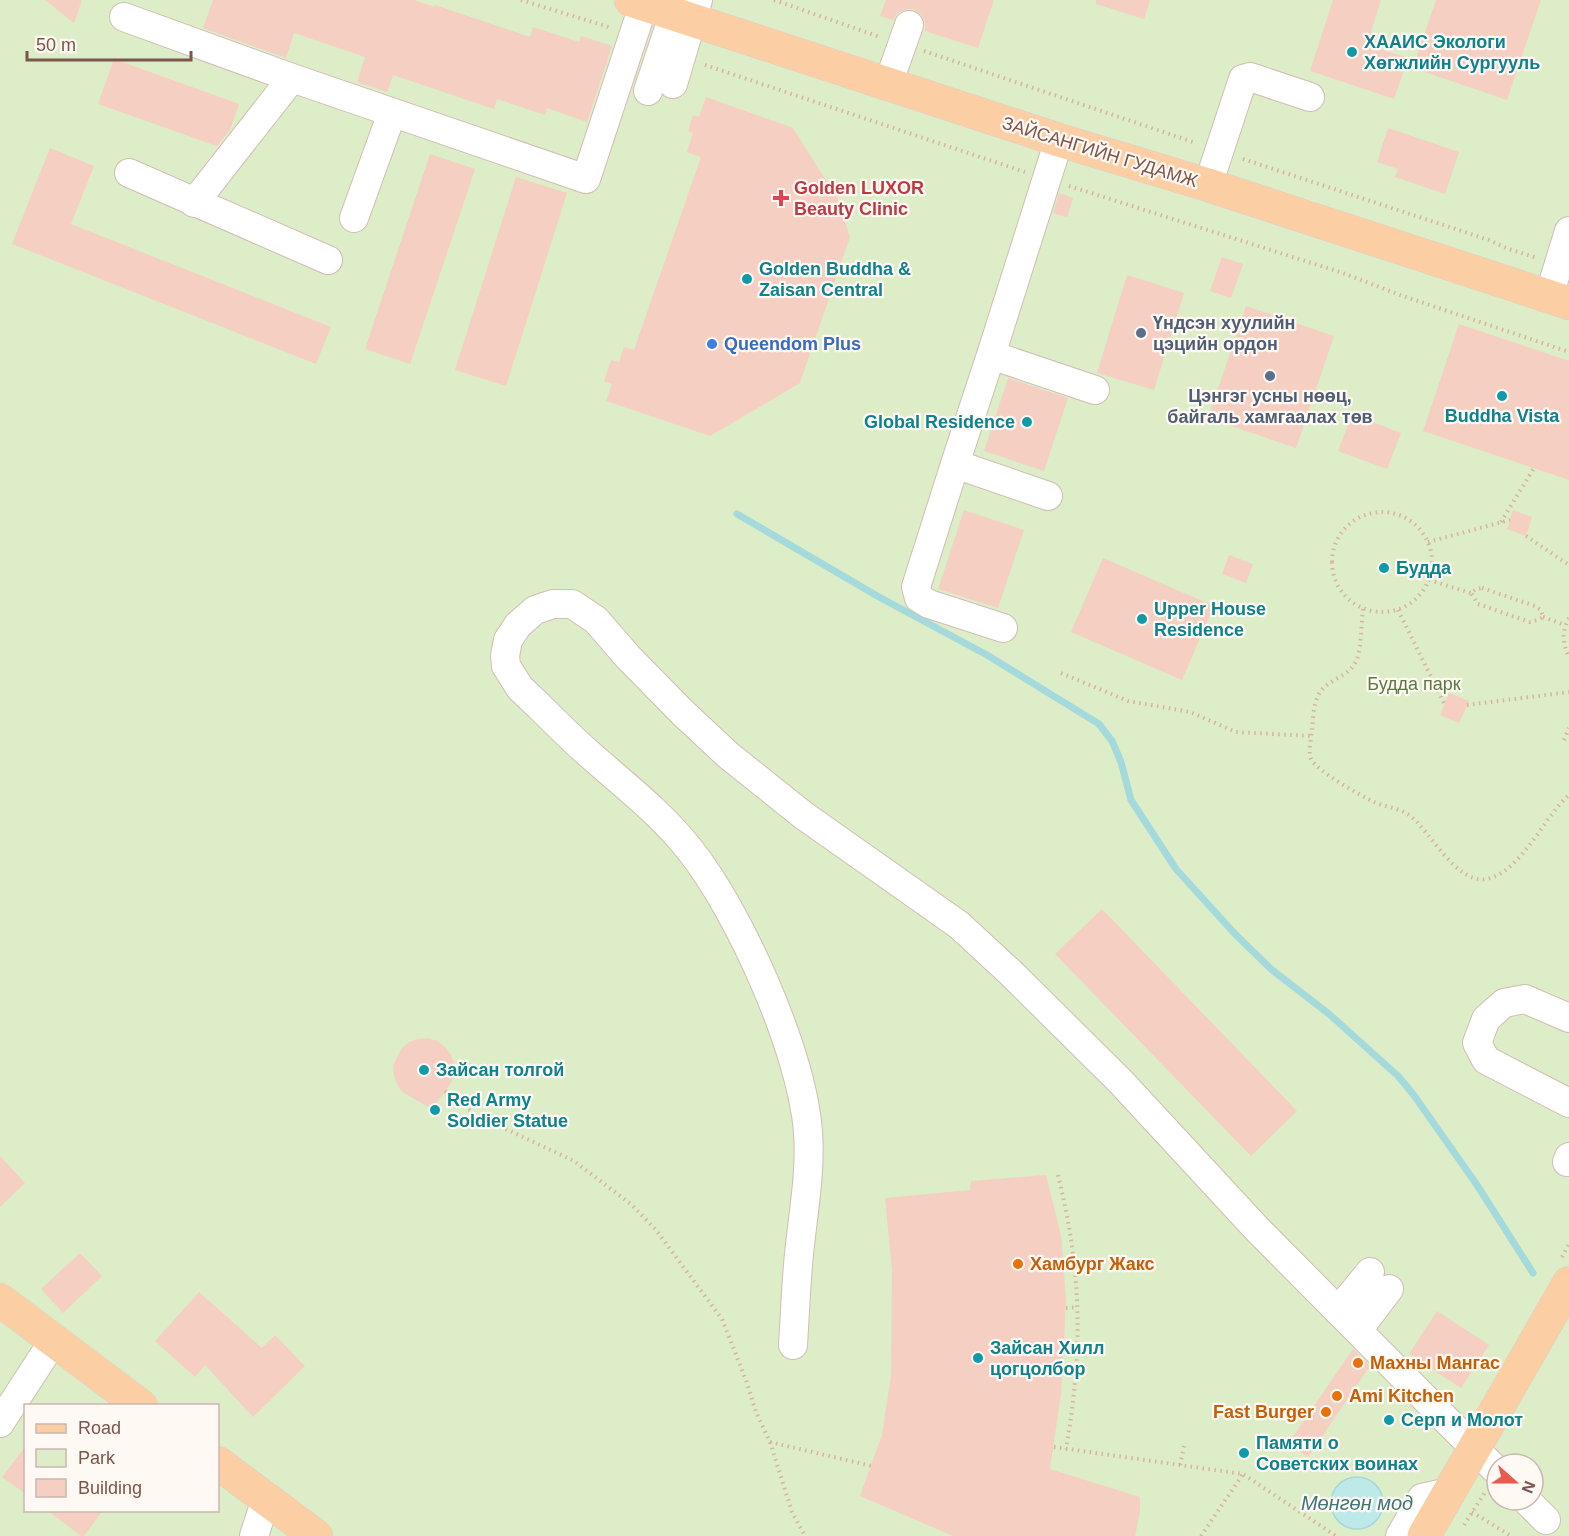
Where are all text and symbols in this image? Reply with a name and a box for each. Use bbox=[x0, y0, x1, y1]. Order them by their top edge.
scale bar bbox=[27, 24, 190, 62]
place label: ХААИС Экологи Хөгжлийн Сургууль bbox=[1364, 32, 1540, 73]
text: 50 m bbox=[36, 35, 76, 55]
marker: ХААИС Экологи Хөгжлийн Сургууль bbox=[1345, 45, 1359, 59]
street label: ЗАЙСАНГИЙН ГУДАМЖ bbox=[1000, 112, 1201, 191]
place label: Golden LUXOR Beauty Clinic bbox=[794, 178, 924, 219]
marker: Golden LUXOR Beauty Clinic bbox=[772, 189, 790, 207]
place label: Golden Buddha & Zaisan Central bbox=[759, 259, 911, 300]
marker: Golden Buddha & Zaisan Central bbox=[740, 272, 754, 286]
place label: Үндсэн хуулийн цэцийн ордон bbox=[1153, 313, 1295, 354]
marker: Үндсэн хуулийн цэцийн ордон bbox=[1134, 326, 1148, 340]
place label: Queendom Plus bbox=[724, 334, 861, 354]
marker: Queendom Plus bbox=[705, 337, 719, 351]
marker: Цэнгэг усны нөөц, байгаль хамгаалах төв bbox=[1263, 369, 1277, 383]
place label: Цэнгэг усны нөөц, байгаль хамгаалах төв bbox=[1167, 386, 1373, 427]
marker: Buddha Vista bbox=[1495, 389, 1509, 403]
place label: Buddha Vista bbox=[1445, 406, 1560, 426]
place label: Global Residence bbox=[864, 412, 1015, 432]
marker: Global Residence bbox=[1020, 415, 1034, 429]
place label: Будда bbox=[1396, 558, 1452, 578]
marker: Будда bbox=[1377, 561, 1391, 575]
place label: Upper House Residence bbox=[1154, 599, 1266, 640]
marker: Upper House Residence bbox=[1135, 612, 1149, 626]
park label: Будда парк bbox=[1367, 674, 1461, 694]
place label: Зайсан толгой bbox=[436, 1060, 564, 1080]
marker: Зайсан толгой bbox=[417, 1063, 431, 1077]
place label: Red Army Soldier Statue bbox=[447, 1090, 568, 1131]
marker: Red Army Soldier Statue bbox=[428, 1103, 442, 1117]
place label: Хамбург Жакс bbox=[1030, 1254, 1155, 1274]
marker: Хамбург Жакс bbox=[1011, 1257, 1025, 1271]
place label: Зайсан Хилл цогцолбор bbox=[990, 1338, 1104, 1379]
marker: Зайсан Хилл цогцолбор bbox=[971, 1351, 985, 1365]
place label: Махны Мангас bbox=[1370, 1353, 1500, 1373]
marker: Махны Мангас bbox=[1351, 1356, 1365, 1370]
place label: Ami Kitchen bbox=[1349, 1386, 1454, 1406]
marker: Ami Kitchen bbox=[1330, 1389, 1344, 1403]
place label: Fast Burger bbox=[1213, 1402, 1314, 1422]
legend bbox=[24, 1404, 219, 1512]
marker: Fast Burger bbox=[1319, 1405, 1333, 1419]
place label: Серп и Молот bbox=[1401, 1410, 1523, 1430]
marker: Серп и Молот bbox=[1382, 1413, 1396, 1427]
text: Road bbox=[78, 1418, 121, 1438]
place label: Памяти о Советских воинах bbox=[1256, 1433, 1418, 1474]
marker: Памяти о Советских воинах bbox=[1237, 1446, 1251, 1460]
text: Park bbox=[78, 1448, 116, 1468]
north arrow bbox=[1485, 1452, 1545, 1512]
text: Building bbox=[78, 1478, 142, 1498]
text: N bbox=[1519, 1479, 1539, 1496]
water label: Мөнгөн мод bbox=[1301, 1492, 1413, 1514]

